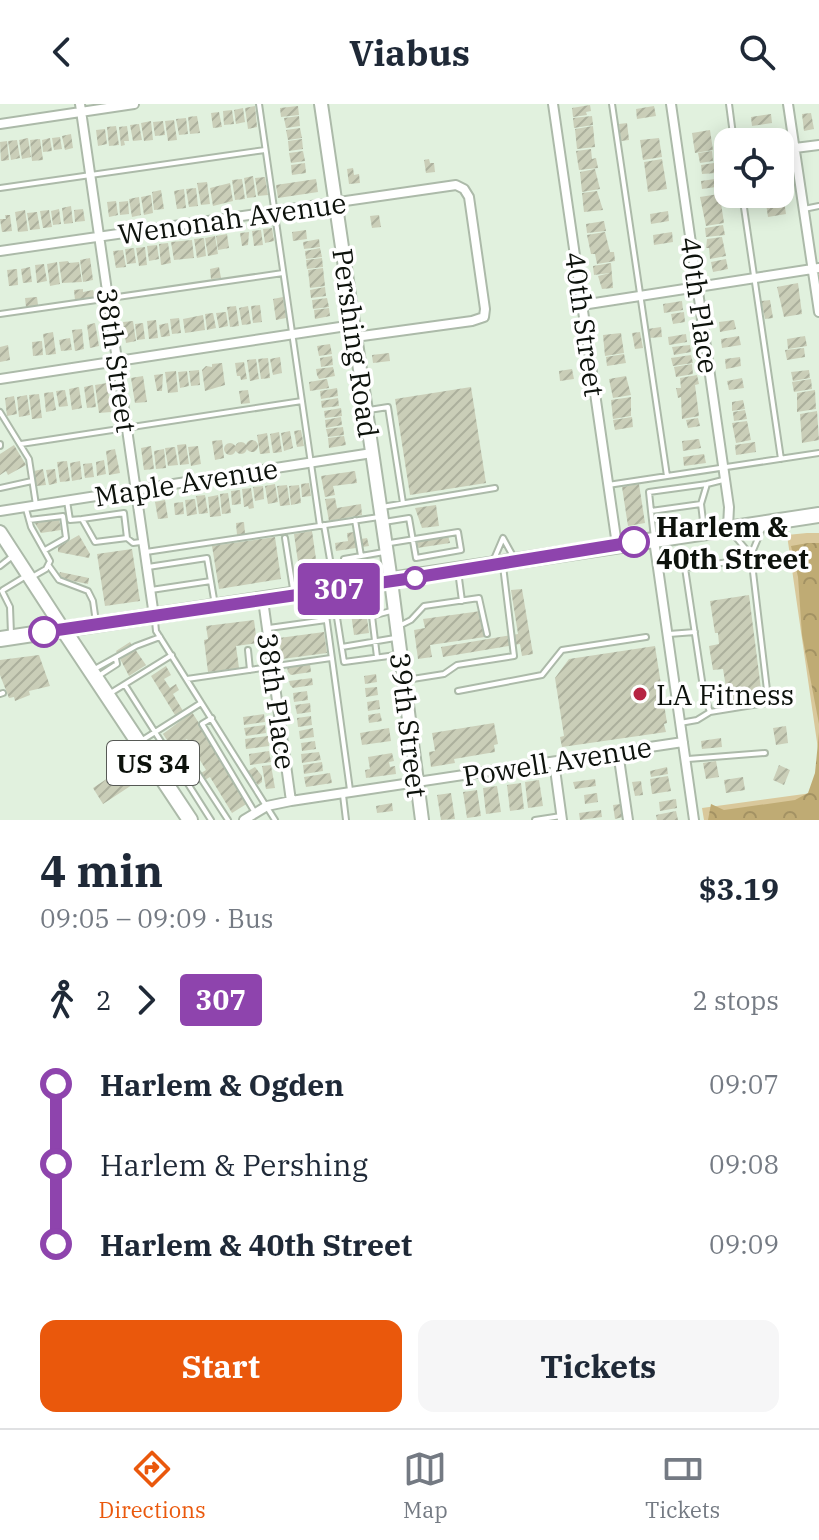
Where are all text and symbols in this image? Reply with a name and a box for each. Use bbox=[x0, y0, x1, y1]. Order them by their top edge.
text: Viabus bbox=[349, 29, 470, 76]
icon: back bbox=[40, 30, 84, 74]
icon: search bbox=[735, 30, 779, 74]
map controls bbox=[714, 128, 794, 208]
button: locate bbox=[714, 128, 794, 208]
street label: Wenonah Avenue bbox=[115, 184, 349, 252]
street label: 40th Place bbox=[672, 234, 728, 376]
street label: Pershing Road bbox=[324, 246, 388, 440]
street label: 40th Street bbox=[557, 249, 614, 399]
street label: 38th Street bbox=[89, 285, 146, 435]
street label: Maple Avenue bbox=[92, 449, 280, 515]
place label: Harlem & 40th Street bbox=[656, 508, 809, 577]
marker: Harlem & 40th Street bbox=[619, 527, 649, 557]
line badge: 307 bbox=[293, 563, 385, 615]
unlabelled marker bbox=[404, 567, 426, 589]
text: 307 bbox=[314, 570, 364, 607]
unlabelled marker bbox=[29, 617, 59, 647]
street label: 38th Place bbox=[249, 630, 305, 772]
street label: 39th Street bbox=[382, 650, 436, 800]
place label: LA Fitness bbox=[656, 676, 794, 713]
marker: LA Fitness bbox=[631, 685, 649, 703]
street label: Powell Avenue bbox=[460, 728, 654, 794]
road number: US 34 bbox=[107, 741, 199, 785]
text: 4 min bbox=[40, 842, 163, 899]
text: $3.19 bbox=[699, 869, 779, 908]
text: 09:05 – 09:09 · Bus bbox=[40, 901, 274, 935]
icon: walk bbox=[40, 978, 84, 1022]
icon: forward bbox=[124, 978, 168, 1022]
text: 307 bbox=[196, 981, 246, 1018]
text: 2 bbox=[96, 983, 112, 1017]
text: 2 stops bbox=[692, 983, 779, 1017]
text: Harlem & Ogden bbox=[100, 1065, 344, 1104]
text: 09:07 bbox=[709, 1067, 779, 1101]
text: Harlem & Pershing bbox=[100, 1145, 368, 1184]
text: 09:08 bbox=[709, 1147, 779, 1181]
text: Harlem & 40th Street bbox=[100, 1225, 412, 1264]
text: 09:09 bbox=[709, 1227, 779, 1261]
button: Start bbox=[40, 1320, 402, 1412]
button: Tickets bbox=[418, 1320, 779, 1412]
tab: Directions bbox=[99, 1447, 206, 1524]
tab: Map bbox=[403, 1447, 448, 1524]
tab: Tickets bbox=[645, 1447, 720, 1524]

